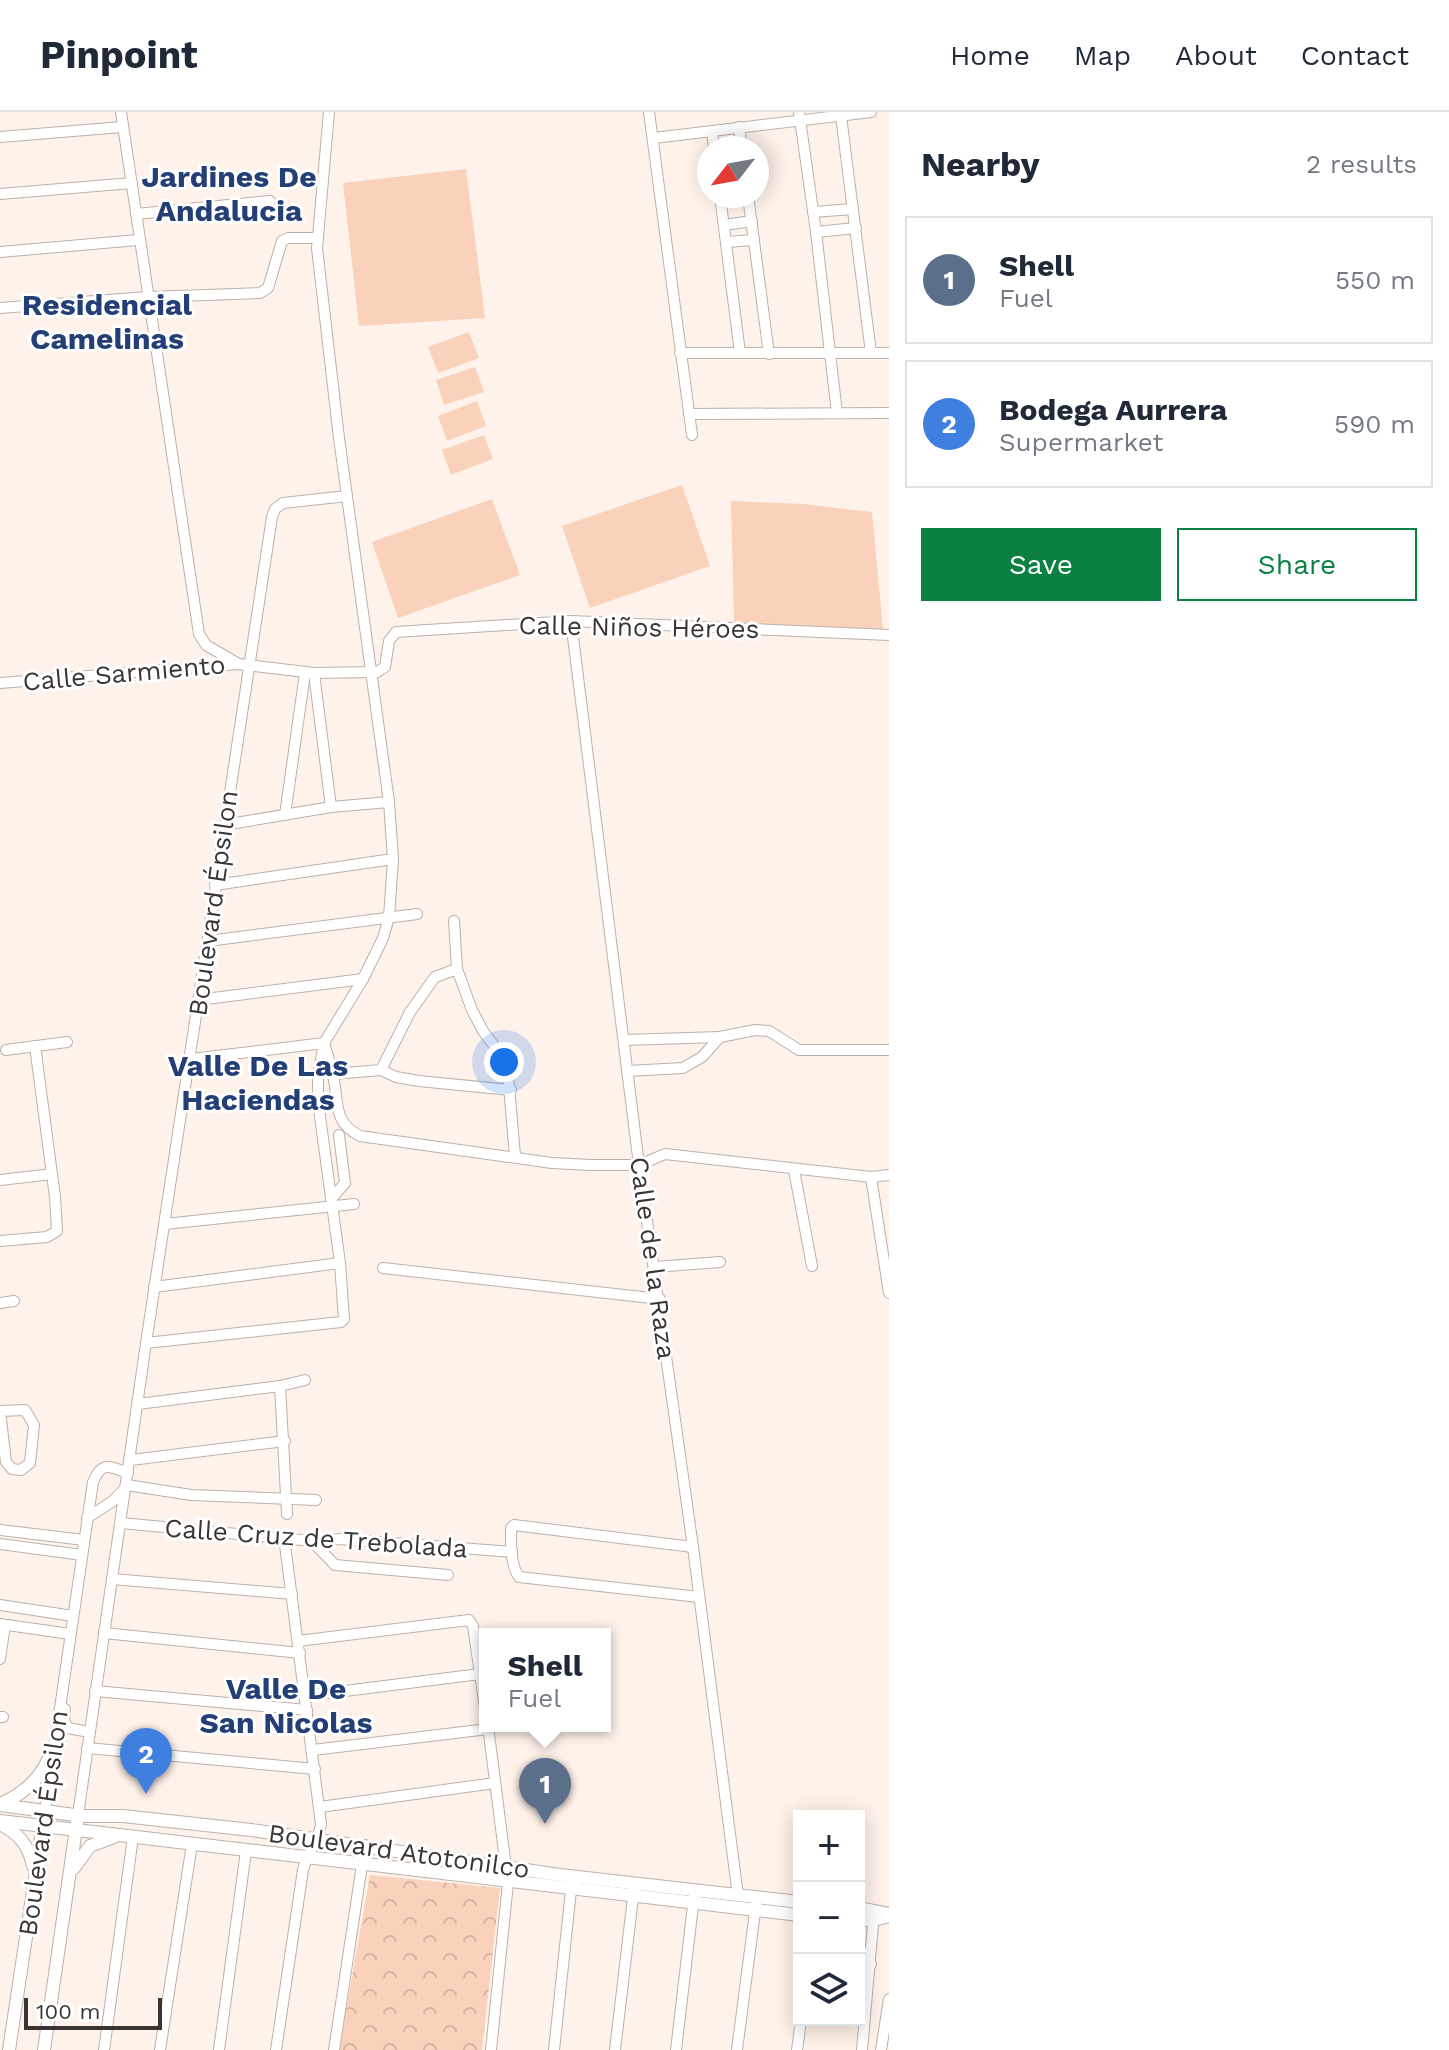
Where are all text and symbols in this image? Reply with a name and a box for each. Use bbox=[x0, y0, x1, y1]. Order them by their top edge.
text: Pinpoint bbox=[40, 33, 198, 77]
text: Home bbox=[950, 39, 1030, 72]
text: Map bbox=[1074, 39, 1131, 72]
text: About bbox=[1175, 39, 1257, 72]
text: Contact bbox=[1301, 39, 1409, 72]
north arrow bbox=[697, 136, 769, 208]
text: Nearby bbox=[921, 144, 1040, 184]
text: 2 results bbox=[1306, 149, 1417, 179]
district label: Jardines De Andalucia bbox=[141, 159, 317, 228]
text: Shell bbox=[999, 248, 1074, 283]
text: 1 bbox=[943, 265, 955, 295]
text: 550 m bbox=[1335, 265, 1415, 295]
text: Fuel bbox=[999, 283, 1053, 313]
district label: Residencial Camelinas bbox=[22, 287, 192, 356]
text: Bodega Aurrera bbox=[999, 392, 1227, 427]
text: 2 bbox=[941, 409, 957, 439]
text: 590 m bbox=[1334, 409, 1415, 439]
text: Supermarket bbox=[999, 427, 1163, 457]
button: Save bbox=[921, 528, 1161, 601]
button: Share bbox=[1177, 528, 1417, 601]
street label: Calle Niños Héroes bbox=[518, 610, 760, 644]
street label: Calle Sarmiento bbox=[21, 649, 227, 697]
street label: Boulevard Épsilon bbox=[182, 788, 244, 1018]
your location bbox=[484, 1042, 524, 1082]
district label: Valle De Las Haciendas bbox=[168, 1048, 348, 1117]
street label: Calle de la Raza bbox=[624, 1155, 682, 1361]
street label: Calle Cruz de Trebolada bbox=[163, 1512, 469, 1564]
popup bbox=[479, 1628, 611, 1732]
text: Shell bbox=[508, 1648, 582, 1683]
district label: Valle De San Nicolas bbox=[199, 1671, 373, 1740]
text: Fuel bbox=[508, 1683, 561, 1713]
street label: Boulevard Épsilon bbox=[12, 1708, 74, 1938]
pin: 2 bbox=[120, 1728, 172, 1794]
pin: 1 bbox=[519, 1758, 571, 1824]
map controls bbox=[793, 1810, 865, 2026]
button: + bbox=[793, 1810, 865, 1882]
street label: Boulevard Atotonilco bbox=[266, 1818, 532, 1884]
button: − bbox=[793, 1882, 865, 1954]
button: layers bbox=[793, 1954, 865, 2026]
scale bar bbox=[24, 1994, 162, 2030]
text: 100 m bbox=[36, 1999, 100, 2024]

